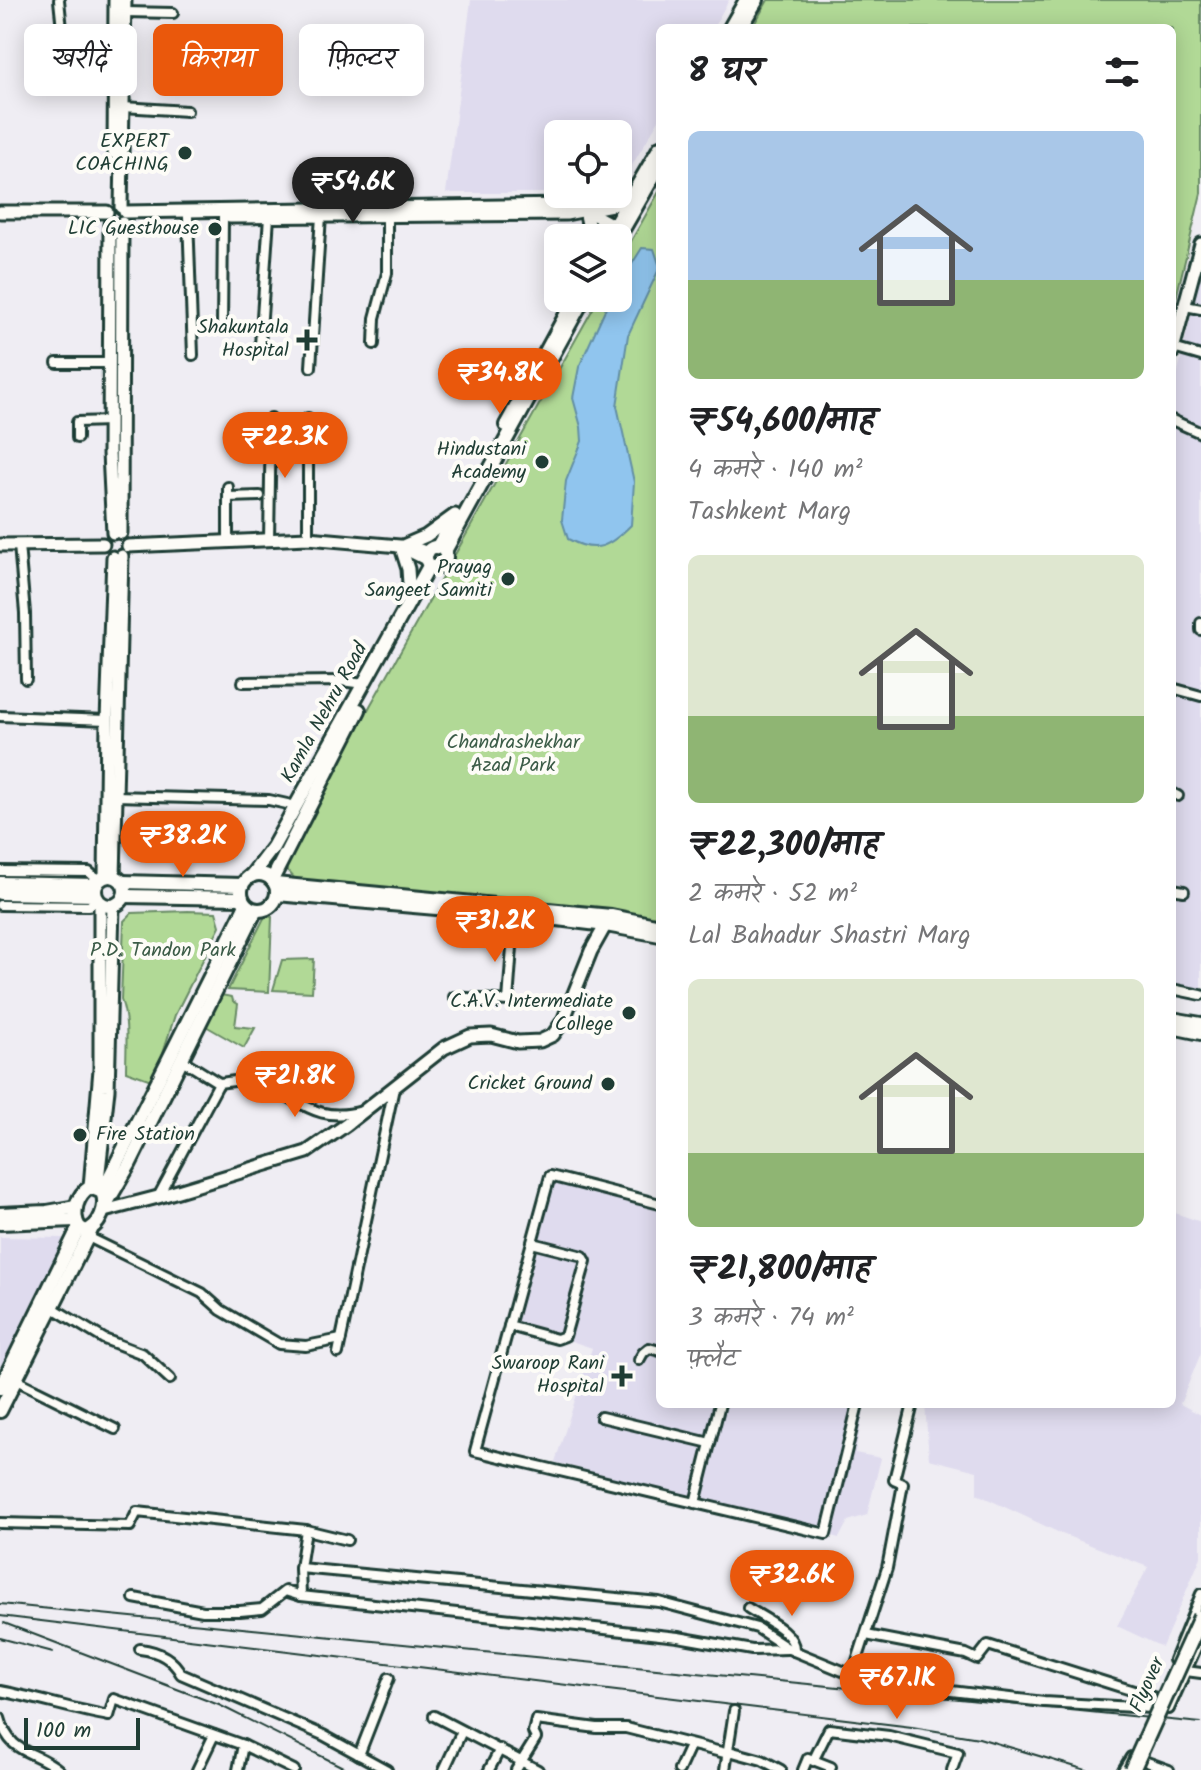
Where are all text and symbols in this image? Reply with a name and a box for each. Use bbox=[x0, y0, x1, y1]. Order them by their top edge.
chip: खरीदें bbox=[24, 24, 137, 96]
chip: किराया bbox=[153, 24, 283, 96]
chip: फ़िल्टर bbox=[299, 24, 424, 96]
text: 8 घर bbox=[688, 45, 761, 99]
icon: filters bbox=[1100, 50, 1144, 94]
map controls bbox=[544, 120, 632, 312]
button: locate bbox=[544, 120, 632, 208]
place label: EXPERT COACHING bbox=[75, 126, 171, 181]
marker: EXPERT COACHING bbox=[176, 144, 194, 162]
pin: ₹54.6K bbox=[288, 157, 418, 225]
text: ₹54.6K bbox=[310, 162, 396, 204]
icon: home bbox=[844, 183, 988, 327]
place label: LIC Guesthouse bbox=[68, 213, 199, 245]
marker: LIC Guesthouse bbox=[206, 220, 224, 238]
button: layers bbox=[544, 224, 632, 312]
place label: Shakuntala Hospital bbox=[197, 312, 289, 367]
marker: Shakuntala Hospital bbox=[296, 329, 318, 351]
pin: ₹34.8K bbox=[435, 348, 565, 416]
text: ₹34.8K bbox=[456, 353, 544, 395]
text: ₹54,600/माह bbox=[688, 395, 875, 449]
pin: ₹22.3K bbox=[220, 412, 350, 480]
text: ₹22.3K bbox=[241, 417, 329, 459]
place label: Hindustani Academy bbox=[437, 434, 527, 489]
text: 4 कमरे · 140 m² bbox=[688, 449, 863, 491]
marker: Hindustani Academy bbox=[533, 453, 551, 471]
text: Tashkent Marg bbox=[688, 491, 851, 533]
place label: Prayag Sangeet Samiti bbox=[365, 552, 493, 607]
marker: Prayag Sangeet Samiti bbox=[499, 570, 517, 588]
icon: home bbox=[844, 607, 988, 751]
street label: Kamla Nehru Road bbox=[273, 636, 378, 789]
park label: Chandrashekhar Azad Park bbox=[446, 727, 581, 782]
pin: ₹38.2K bbox=[118, 811, 248, 879]
text: ₹38.2K bbox=[138, 816, 228, 858]
text: ₹22,300/माह bbox=[688, 819, 879, 873]
text: 2 कमरे · 52 m² bbox=[688, 873, 857, 915]
pin: ₹31.2K bbox=[430, 896, 560, 964]
text: ₹31.2K bbox=[454, 901, 536, 943]
text: Lal Bahadur Shastri Marg bbox=[688, 915, 971, 957]
park label: P.D. Tandon Park bbox=[90, 935, 237, 967]
place label: C.A.V. Intermediate College bbox=[450, 986, 613, 1041]
marker: C.A.V. Intermediate College bbox=[620, 1004, 638, 1022]
icon: home bbox=[844, 1031, 988, 1175]
pin: ₹21.8K bbox=[230, 1051, 360, 1119]
text: ₹21.8K bbox=[254, 1056, 336, 1098]
place label: Cricket Ground bbox=[467, 1068, 593, 1100]
marker: Cricket Ground bbox=[599, 1075, 617, 1093]
place label: Fire Station bbox=[96, 1119, 195, 1151]
marker: Fire Station bbox=[71, 1126, 89, 1144]
text: ₹21,800/माह bbox=[688, 1243, 871, 1297]
text: 3 कमरे · 74 m² bbox=[688, 1297, 854, 1339]
text: फ़्लैट bbox=[688, 1339, 738, 1381]
place label: Swaroop Rani Hospital bbox=[492, 1348, 605, 1403]
marker: Swaroop Rani Hospital bbox=[611, 1365, 633, 1387]
pin: ₹32.6K bbox=[727, 1550, 857, 1618]
text: ₹32.6K bbox=[748, 1555, 836, 1597]
street label: Flyover bbox=[1122, 1651, 1175, 1718]
pin: ₹67.1K bbox=[832, 1653, 962, 1721]
text: ₹67.1K bbox=[858, 1658, 936, 1700]
scale bar bbox=[24, 1714, 140, 1750]
text: 100 m bbox=[36, 1714, 91, 1749]

